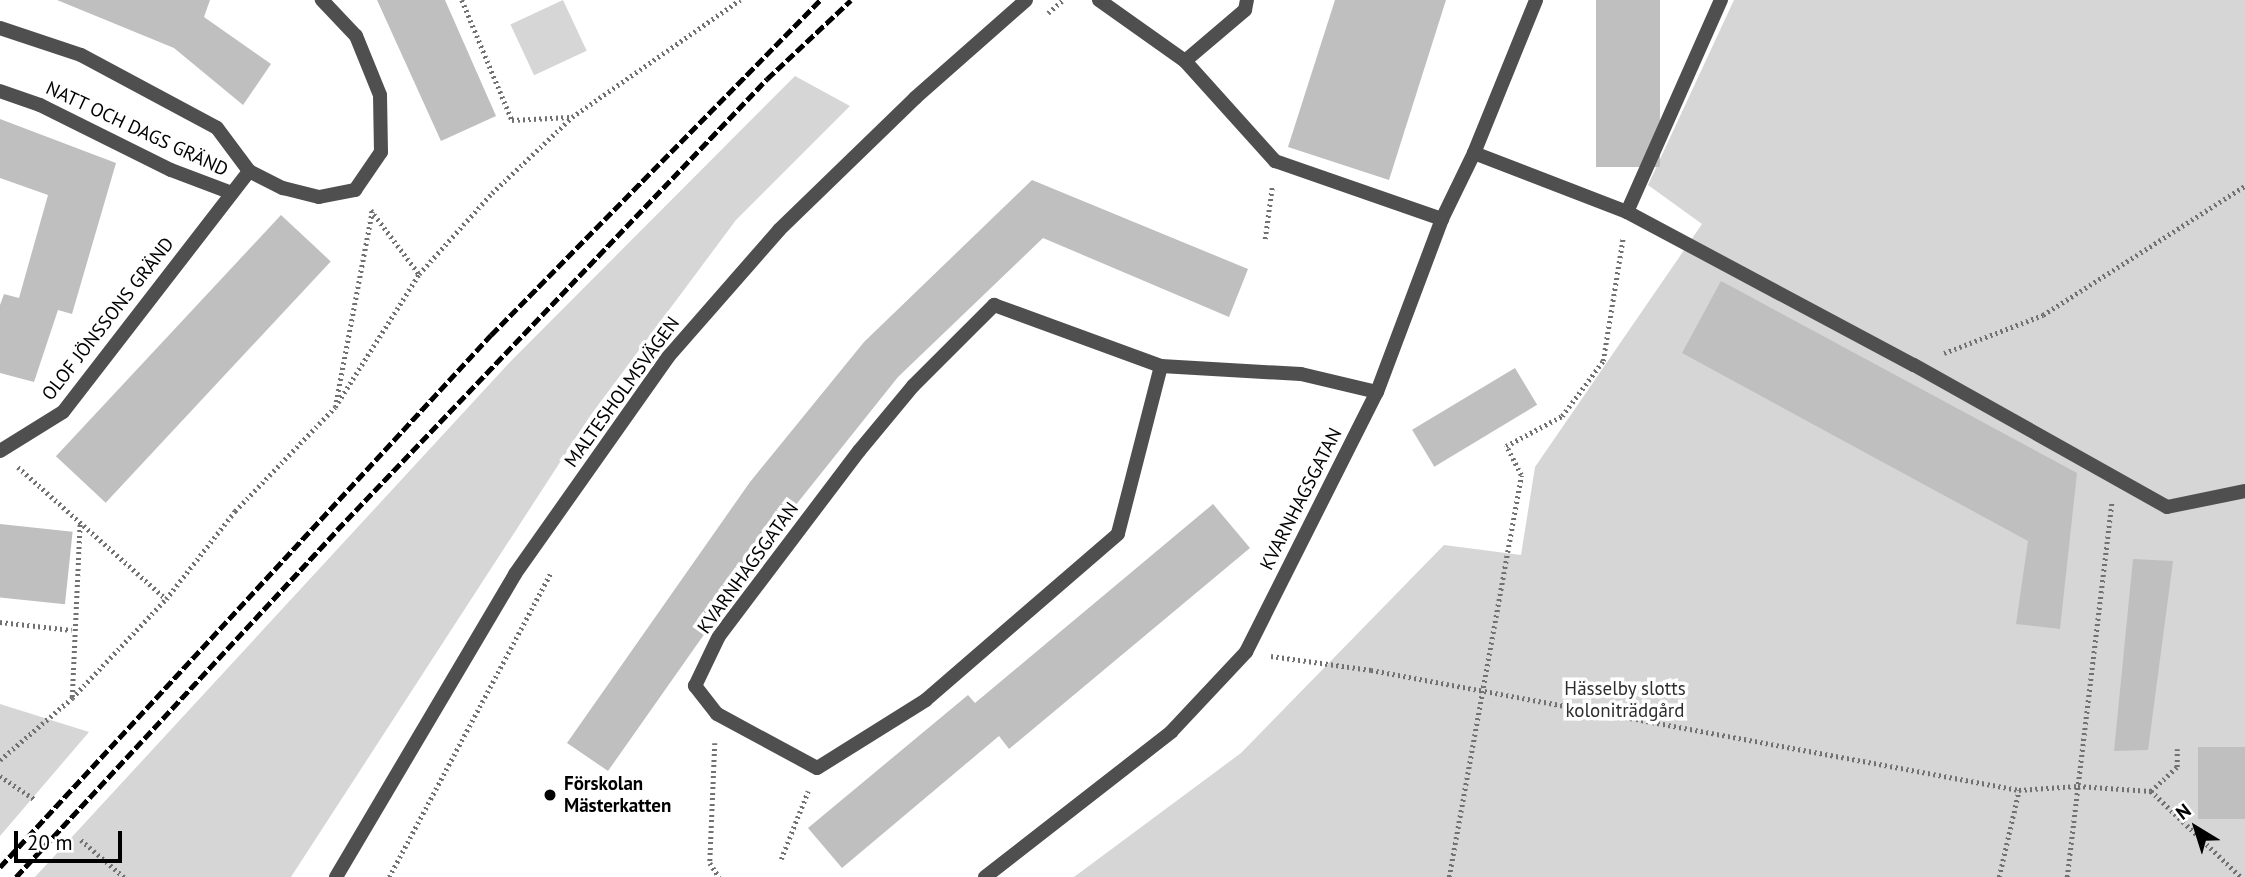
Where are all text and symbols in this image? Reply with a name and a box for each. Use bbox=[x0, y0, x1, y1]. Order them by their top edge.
street label: NATT OCH DAGS GRÄND bbox=[42, 77, 232, 181]
street label: OLOF JÖNSSONS GRÄND bbox=[37, 233, 179, 405]
street label: MALTESHOLMSVÄGEN bbox=[560, 312, 684, 472]
street label: KVARNHAGSGATAN bbox=[1255, 424, 1347, 574]
street label: KVARNHAGSGATAN bbox=[693, 498, 803, 638]
park label: Hässelby slotts koloniträdgård bbox=[1564, 678, 1686, 722]
place label: Förskolan Mästerkatten bbox=[564, 773, 671, 817]
marker: Förskolan Mästerkatten bbox=[542, 787, 558, 803]
north arrow bbox=[2161, 793, 2231, 863]
text: N bbox=[2171, 798, 2195, 825]
scale bar bbox=[18, 818, 126, 862]
text: 20 m bbox=[27, 829, 73, 856]

